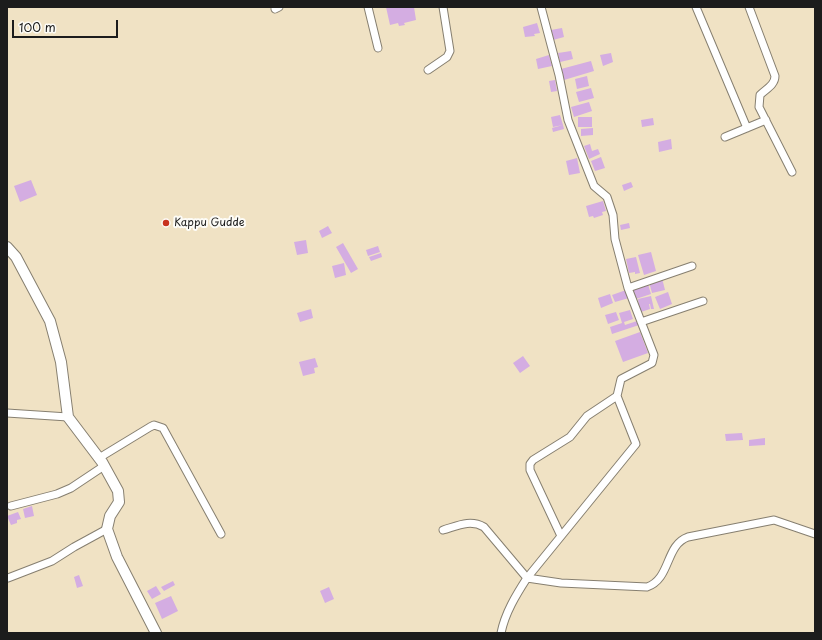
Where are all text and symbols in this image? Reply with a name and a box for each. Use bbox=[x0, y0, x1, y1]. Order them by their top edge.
scale bar bbox=[14, 12, 120, 38]
text: 100 m bbox=[19, 18, 56, 36]
place label: Kappu Gudde bbox=[174, 216, 244, 230]
marker: Kappu Gudde bbox=[161, 218, 171, 228]

